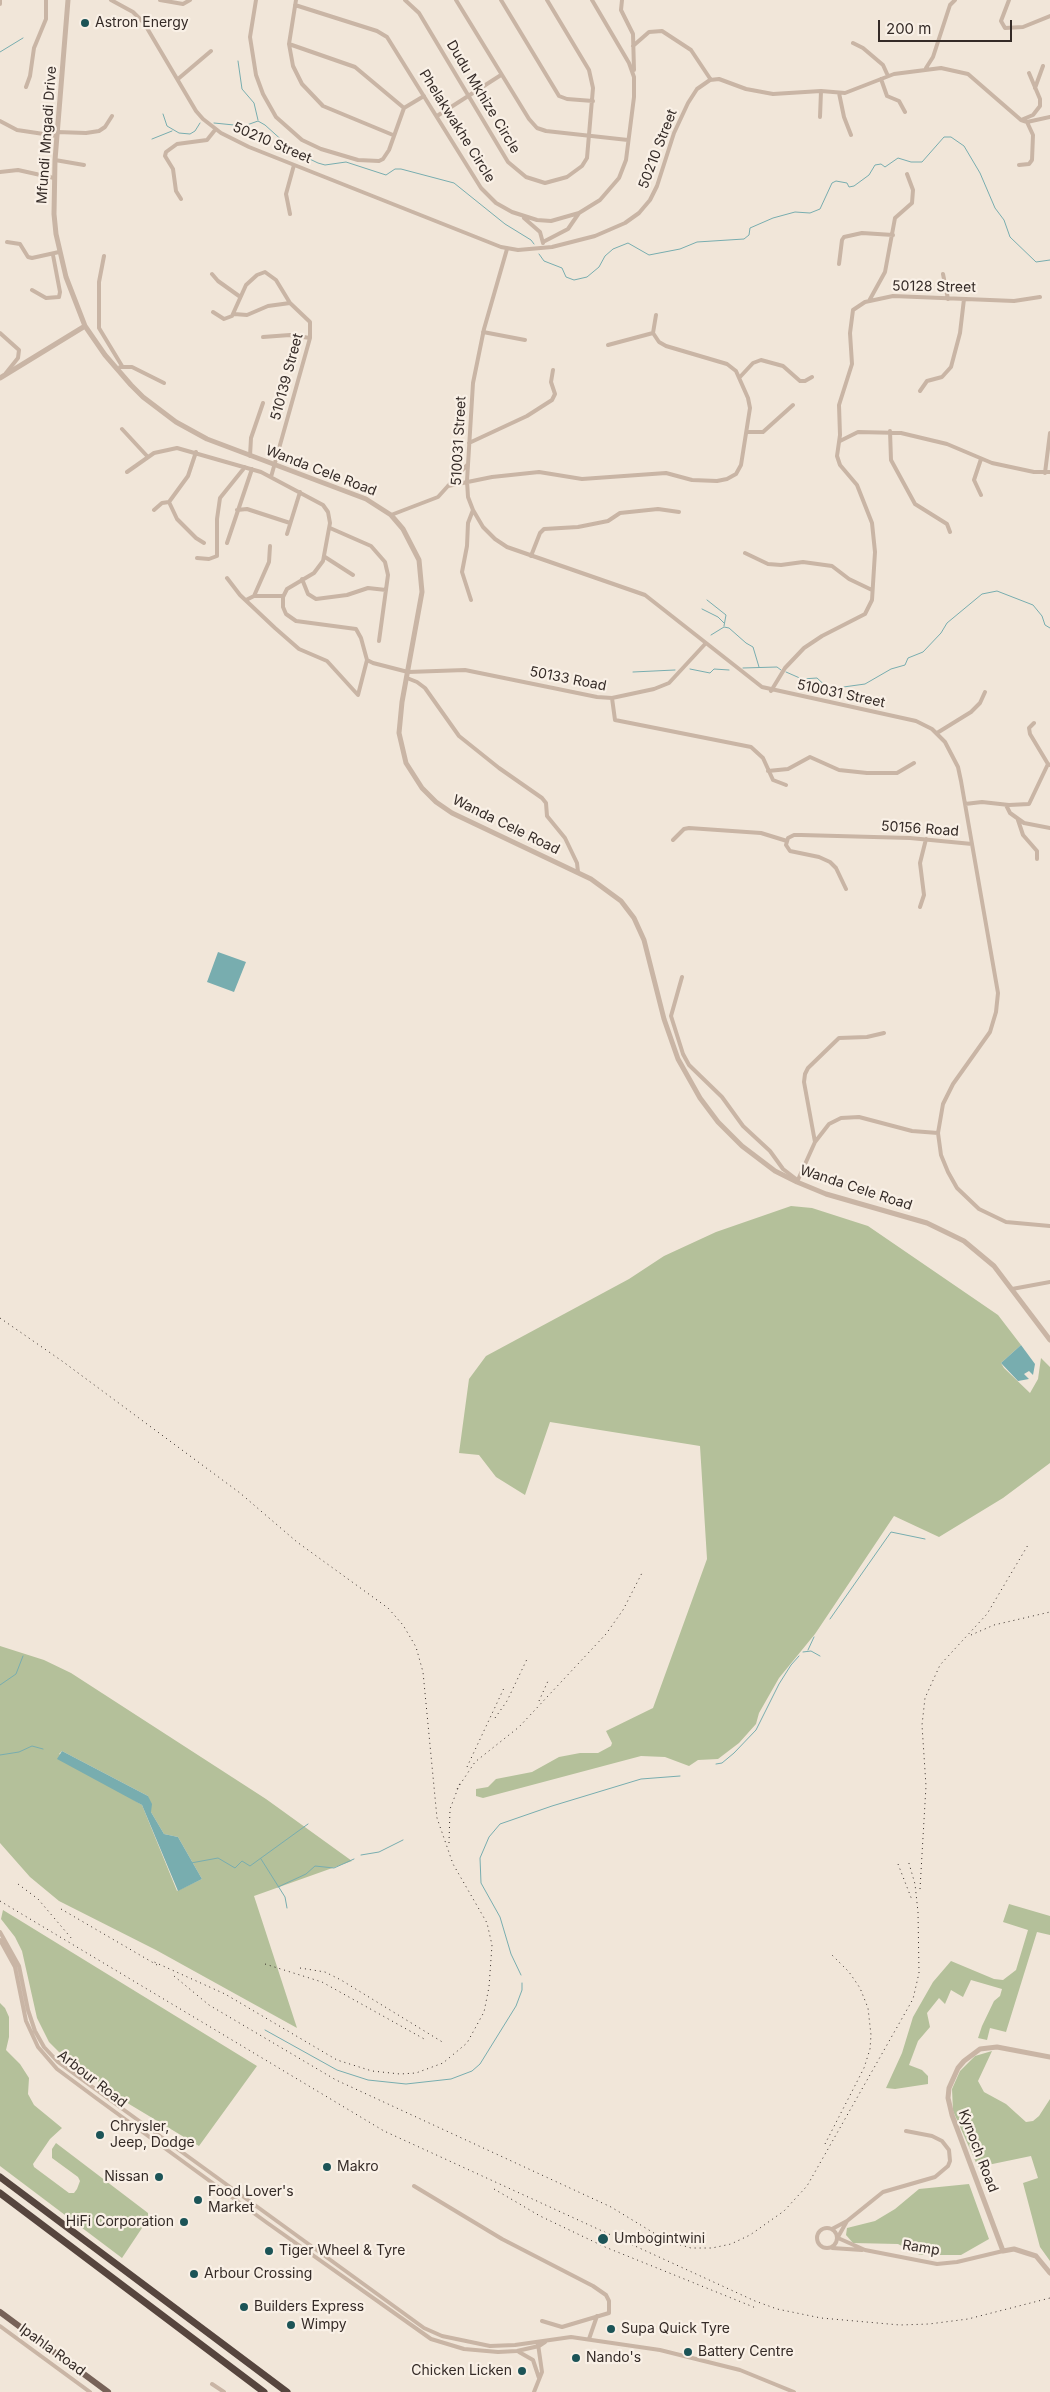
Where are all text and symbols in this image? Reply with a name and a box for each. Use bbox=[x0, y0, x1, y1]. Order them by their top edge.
scale bar bbox=[880, 10, 1014, 42]
place label: Astron Energy bbox=[95, 15, 189, 31]
marker: Astron Energy bbox=[79, 17, 91, 29]
text: 200 m bbox=[886, 19, 931, 38]
street label: Dudu Mkhize Circle bbox=[443, 37, 523, 157]
street label: Mfundi Mngadi Drive bbox=[34, 65, 60, 205]
street label: Phelakwakhe Circle bbox=[415, 66, 499, 186]
street label: 50210 Street bbox=[635, 107, 681, 191]
street label: 50210 Street bbox=[230, 119, 314, 167]
street label: 50128 Street bbox=[892, 278, 976, 296]
street label: 510139 Street bbox=[267, 332, 307, 422]
street label: 510031 Street bbox=[448, 396, 470, 486]
street label: Wanda Cele Road bbox=[263, 442, 379, 500]
street label: 50133 Road bbox=[528, 663, 608, 695]
street label: 510031 Street bbox=[795, 676, 887, 712]
street label: Wanda Cele Road bbox=[450, 792, 562, 858]
street label: 50156 Road bbox=[881, 818, 959, 840]
street label: Wanda Cele Road bbox=[798, 1162, 914, 1214]
street label: Arbour Road bbox=[54, 2047, 130, 2111]
street label: Kynoch Road bbox=[955, 2107, 1001, 2195]
place label: Chrysler, Jeep, Dodge bbox=[110, 2119, 195, 2152]
marker: Chrysler, Jeep, Dodge bbox=[94, 2129, 106, 2141]
place label: Makro bbox=[337, 2159, 379, 2175]
marker: Makro bbox=[321, 2161, 333, 2173]
place label: Nissan bbox=[104, 2169, 149, 2185]
marker: Nissan bbox=[153, 2171, 165, 2183]
place label: Food Lover's Market bbox=[208, 2184, 294, 2216]
marker: Food Lover's Market bbox=[192, 2194, 204, 2206]
place label: HiFi Corporation bbox=[66, 2214, 174, 2230]
marker: HiFi Corporation bbox=[178, 2216, 190, 2228]
place label: Umbogintwini bbox=[614, 2231, 705, 2247]
marker: Umbogintwini bbox=[596, 2232, 610, 2246]
street label: Ramp bbox=[901, 2237, 941, 2259]
place label: Tiger Wheel & Tyre bbox=[279, 2243, 405, 2259]
marker: Tiger Wheel & Tyre bbox=[263, 2245, 275, 2257]
place label: Arbour Crossing bbox=[204, 2266, 312, 2282]
marker: Arbour Crossing bbox=[188, 2268, 200, 2280]
place label: Builders Express bbox=[254, 2299, 364, 2315]
marker: Builders Express bbox=[238, 2301, 250, 2313]
place label: Wimpy bbox=[301, 2317, 347, 2333]
marker: Wimpy bbox=[285, 2319, 297, 2331]
street label: Ipahla Road bbox=[16, 2320, 88, 2380]
place label: Supa Quick Tyre bbox=[621, 2321, 730, 2337]
marker: Supa Quick Tyre bbox=[605, 2323, 617, 2335]
place label: Battery Centre bbox=[698, 2344, 794, 2360]
marker: Battery Centre bbox=[682, 2346, 694, 2358]
place label: Nando's bbox=[586, 2350, 641, 2366]
marker: Nando's bbox=[570, 2352, 582, 2364]
place label: Chicken Licken bbox=[411, 2363, 512, 2379]
marker: Chicken Licken bbox=[516, 2365, 528, 2377]

